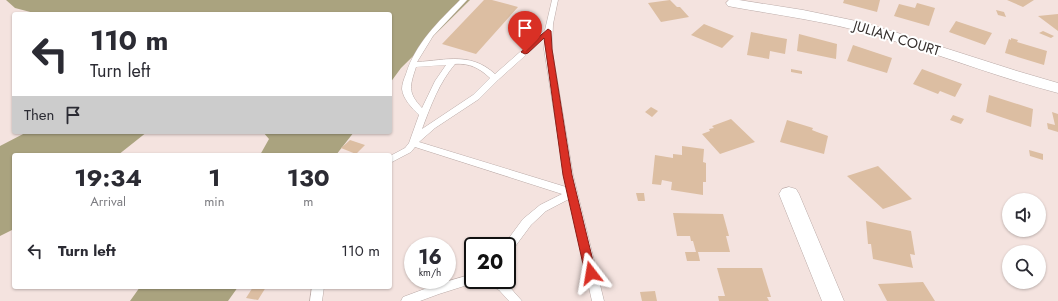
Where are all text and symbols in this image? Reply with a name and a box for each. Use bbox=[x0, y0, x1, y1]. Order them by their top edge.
pin bbox=[508, 11, 542, 52]
street label: JULIAN COURT bbox=[849, 15, 943, 61]
icon: arrive bbox=[514, 17, 536, 39]
text: 110 m bbox=[90, 20, 168, 61]
icon: left bbox=[24, 28, 76, 80]
text: Turn left bbox=[90, 58, 150, 84]
text: Then bbox=[24, 104, 54, 126]
icon: arrive bbox=[62, 104, 84, 126]
text: 19:34 bbox=[74, 160, 142, 195]
text: 1 bbox=[208, 160, 220, 195]
text: 130 bbox=[287, 160, 330, 195]
text: Arrival bbox=[90, 192, 126, 211]
text: min bbox=[204, 192, 224, 211]
text: m bbox=[303, 192, 313, 211]
map controls bbox=[1002, 193, 1046, 289]
button: sound bbox=[1002, 193, 1046, 237]
speed limit sign: 20 bbox=[464, 237, 516, 289]
icon: left bbox=[24, 240, 46, 262]
text: Turn left bbox=[58, 240, 116, 262]
text: 110 m bbox=[341, 240, 380, 262]
text: 16 bbox=[418, 243, 442, 272]
button: search bbox=[1002, 245, 1046, 289]
position arrow bbox=[570, 252, 612, 294]
text: km/h bbox=[419, 265, 441, 280]

